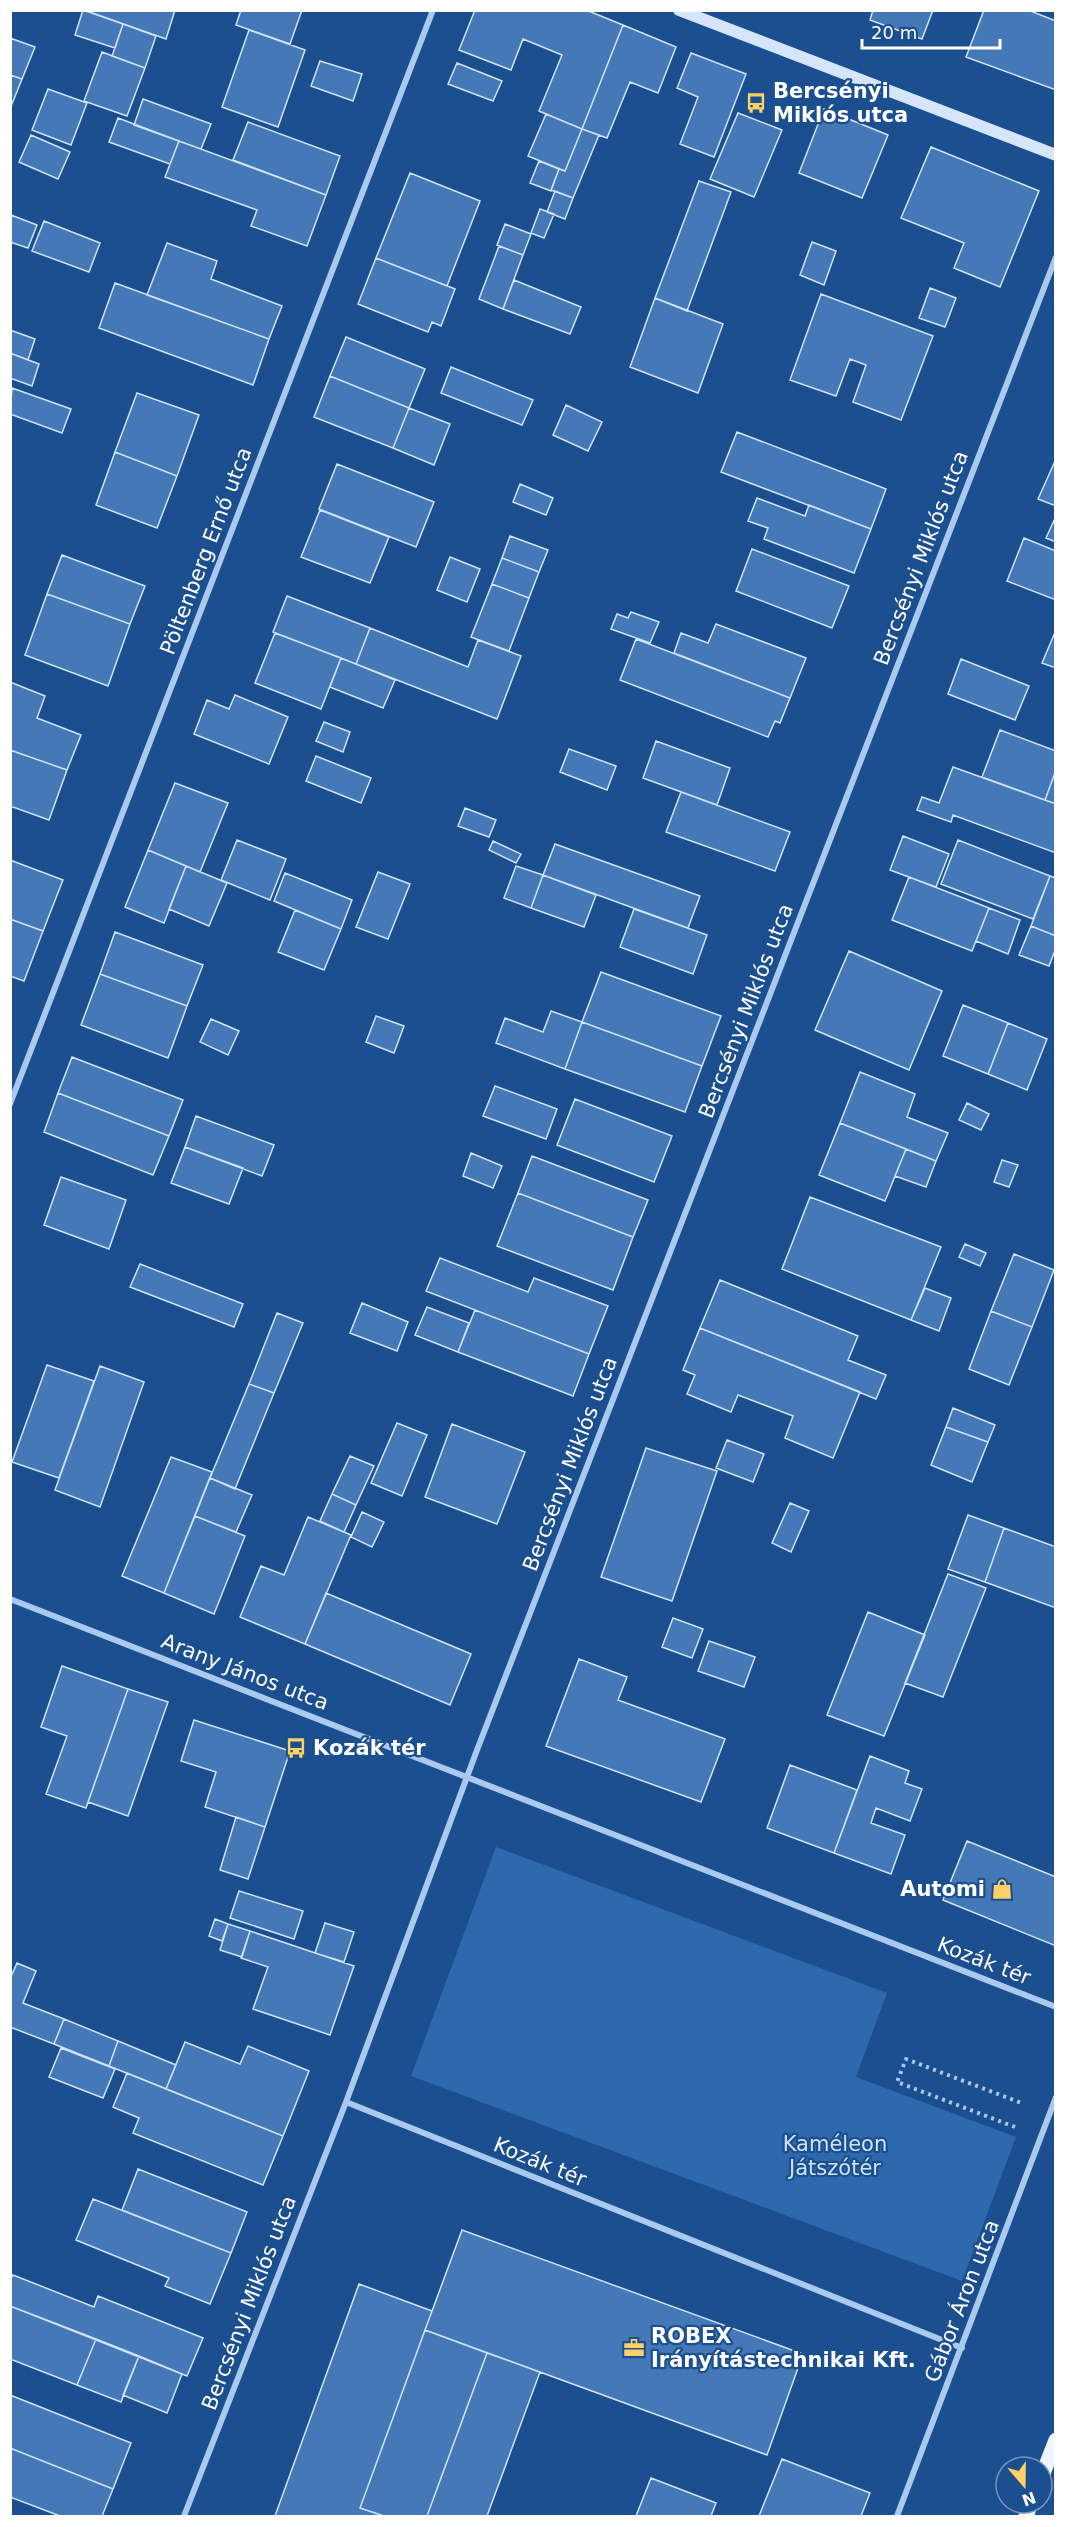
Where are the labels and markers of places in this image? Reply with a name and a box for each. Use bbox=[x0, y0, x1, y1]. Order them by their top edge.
place label: Bercsényi Miklós utca bbox=[773, 79, 908, 127]
bus stop icon: Bercsényi Miklós utca bbox=[744, 91, 768, 115]
bus stop icon: Kozák tér bbox=[284, 1736, 308, 1760]
place label: Kozák tér bbox=[313, 1736, 426, 1760]
place label: Automi bbox=[900, 1877, 985, 1901]
shop icon: Automi bbox=[990, 1877, 1014, 1901]
place label: ROBEX Irányítástechnikai Kft. bbox=[651, 2324, 916, 2372]
office icon: ROBEX Irányítástechnikai Kft. bbox=[622, 2336, 646, 2360]

